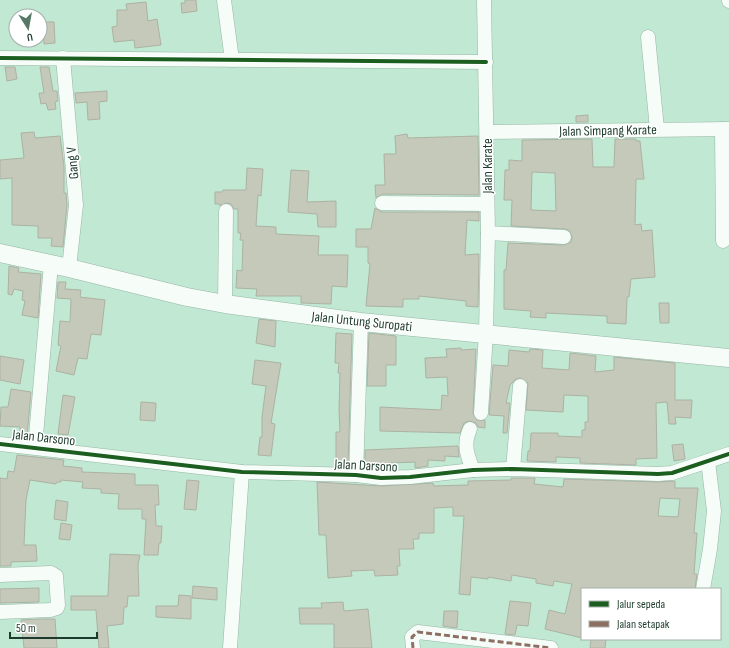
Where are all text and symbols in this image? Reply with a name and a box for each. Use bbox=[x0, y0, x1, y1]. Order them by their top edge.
north arrow bbox=[8, 8, 48, 48]
text: U bbox=[25, 30, 34, 44]
street label: Jalan Simpang Karate bbox=[558, 121, 657, 140]
street label: Jalan Karate bbox=[479, 138, 496, 195]
street label: Gang V bbox=[63, 145, 82, 180]
street label: Jalan Untung Suropati bbox=[310, 308, 413, 335]
street label: Jalan Darsono bbox=[11, 426, 76, 449]
street label: Jalan Darsono bbox=[333, 455, 398, 476]
legend bbox=[581, 588, 721, 640]
text: Jalur sepeda bbox=[616, 597, 666, 612]
scale bar bbox=[10, 614, 97, 640]
text: Jalan setapak bbox=[616, 617, 670, 632]
text: 50 m bbox=[16, 621, 36, 636]

